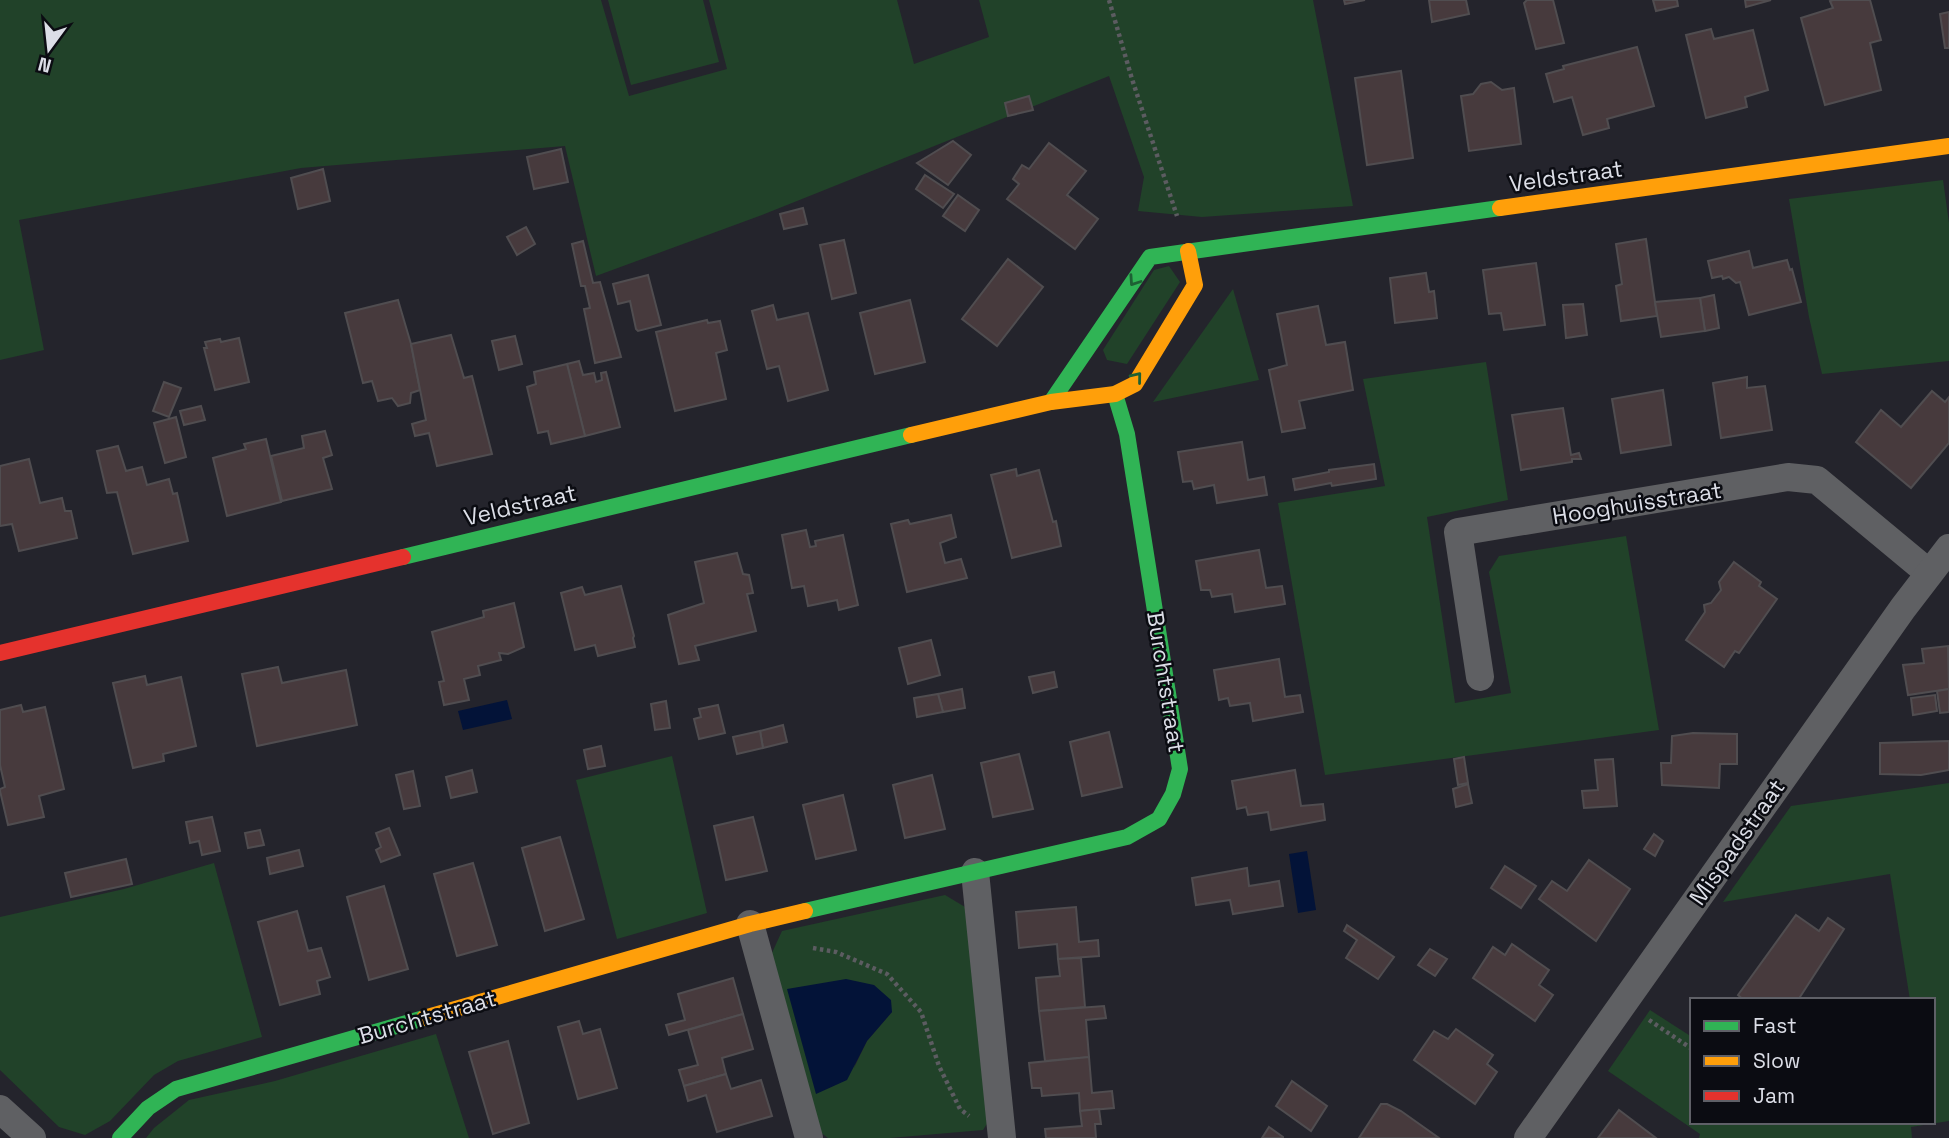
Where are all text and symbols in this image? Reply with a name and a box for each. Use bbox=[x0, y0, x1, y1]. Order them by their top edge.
north arrow bbox=[14, 14, 84, 84]
text: N bbox=[35, 51, 54, 79]
street label: Veldstraat bbox=[1507, 153, 1625, 199]
one-way arrow bbox=[1129, 274, 1142, 287]
one-way arrow bbox=[1128, 373, 1141, 385]
street label: Hooghuisstraat bbox=[1550, 475, 1724, 531]
street label: Veldstraat bbox=[461, 478, 579, 532]
street label: Burchtstraat bbox=[1140, 609, 1192, 755]
street label: Mispadstraat bbox=[1682, 773, 1792, 911]
street label: Burchtstraat bbox=[354, 983, 500, 1051]
legend bbox=[1690, 998, 1935, 1124]
text: Fast bbox=[1753, 1012, 1797, 1039]
text: Slow bbox=[1753, 1047, 1801, 1074]
text: Jam bbox=[1753, 1082, 1795, 1109]

